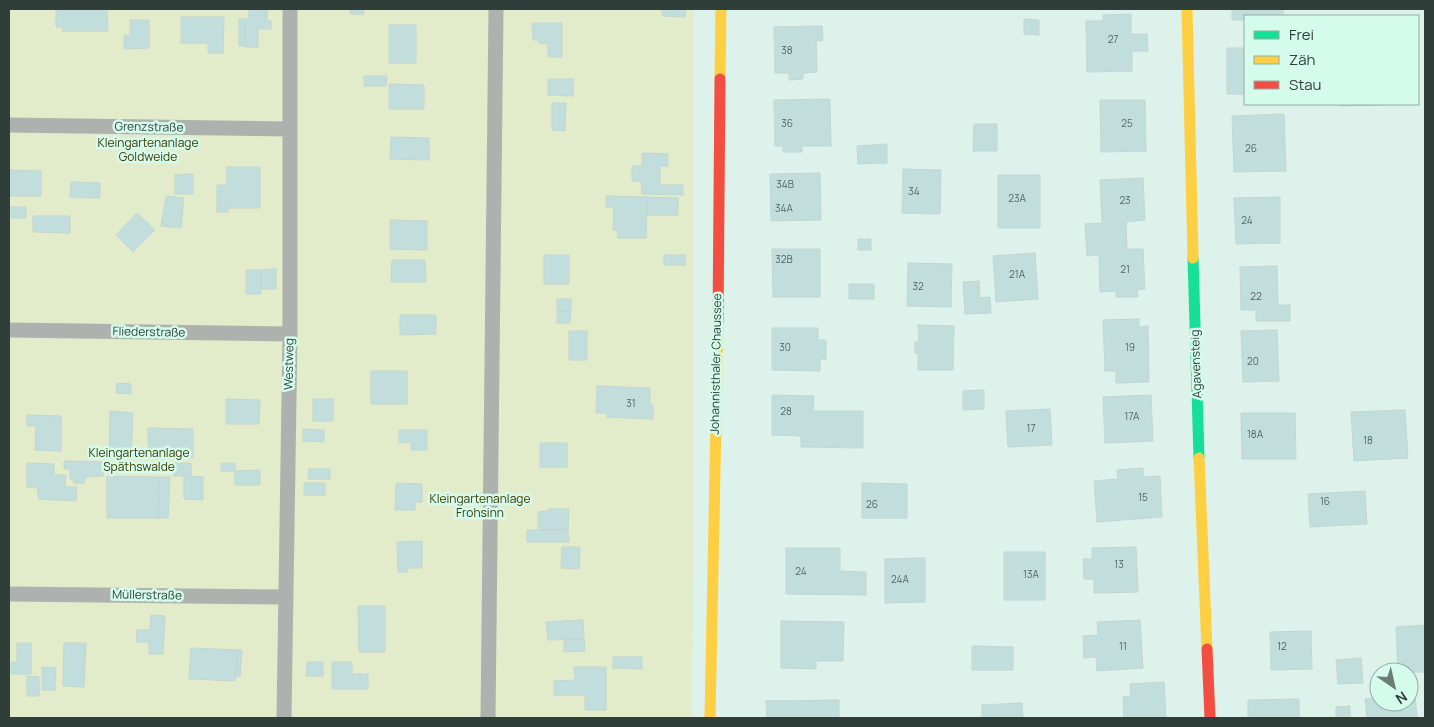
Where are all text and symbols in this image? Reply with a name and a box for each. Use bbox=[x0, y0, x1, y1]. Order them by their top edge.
legend bbox=[1244, 15, 1419, 105]
text: Frei bbox=[1289, 24, 1314, 45]
house number: 27 bbox=[1108, 32, 1118, 46]
house number: 38 bbox=[781, 43, 793, 57]
text: Zäh bbox=[1289, 49, 1316, 70]
text: Stau bbox=[1289, 74, 1322, 95]
house number: 36 bbox=[781, 116, 793, 130]
house number: 25 bbox=[1121, 116, 1133, 130]
street label: Grenzstraße bbox=[114, 117, 184, 136]
park label: Kleingartenanlage Goldweide bbox=[98, 134, 198, 165]
house number: 26 bbox=[1245, 141, 1257, 155]
house number: 34B bbox=[776, 177, 794, 191]
house number: 34 bbox=[908, 184, 920, 198]
house number: 23A bbox=[1008, 191, 1026, 205]
house number: 23 bbox=[1119, 193, 1131, 207]
house number: 34A bbox=[775, 201, 794, 215]
house number: 24 bbox=[1241, 213, 1253, 227]
house number: 32B bbox=[775, 252, 793, 266]
house number: 21 bbox=[1120, 262, 1130, 276]
house number: 21A bbox=[1009, 267, 1026, 281]
house number: 32 bbox=[912, 279, 924, 293]
house number: 22 bbox=[1250, 289, 1262, 303]
street label: Johannisthaler Chaussee bbox=[706, 293, 725, 435]
street label: Fliederstraße bbox=[112, 322, 186, 341]
street label: Agavensteig bbox=[1186, 329, 1205, 399]
street label: Westweg bbox=[280, 338, 297, 390]
house number: 30 bbox=[779, 340, 791, 354]
house number: 19 bbox=[1125, 340, 1135, 354]
house number: 20 bbox=[1247, 354, 1259, 368]
house number: 31 bbox=[626, 396, 636, 410]
house number: 28 bbox=[780, 404, 792, 418]
house number: 17A bbox=[1125, 409, 1140, 423]
house number: 17 bbox=[1027, 421, 1035, 435]
house number: 18A bbox=[1247, 427, 1264, 441]
house number: 18 bbox=[1363, 433, 1373, 447]
park label: Kleingartenanlage Späthswalde bbox=[89, 444, 189, 475]
park label: Kleingartenanlage Frohsinn bbox=[430, 490, 530, 521]
house number: 15 bbox=[1138, 490, 1148, 504]
house number: 16 bbox=[1320, 494, 1330, 508]
house number: 26 bbox=[866, 497, 878, 511]
house number: 13 bbox=[1114, 557, 1124, 571]
house number: 24 bbox=[795, 564, 807, 578]
house number: 13A bbox=[1023, 567, 1040, 581]
house number: 24A bbox=[891, 572, 910, 586]
street label: Müllerstraße bbox=[112, 585, 182, 604]
house number: 11 bbox=[1119, 639, 1127, 653]
house number: 12 bbox=[1277, 639, 1287, 653]
north arrow bbox=[1369, 662, 1419, 712]
text: N bbox=[1392, 688, 1411, 709]

